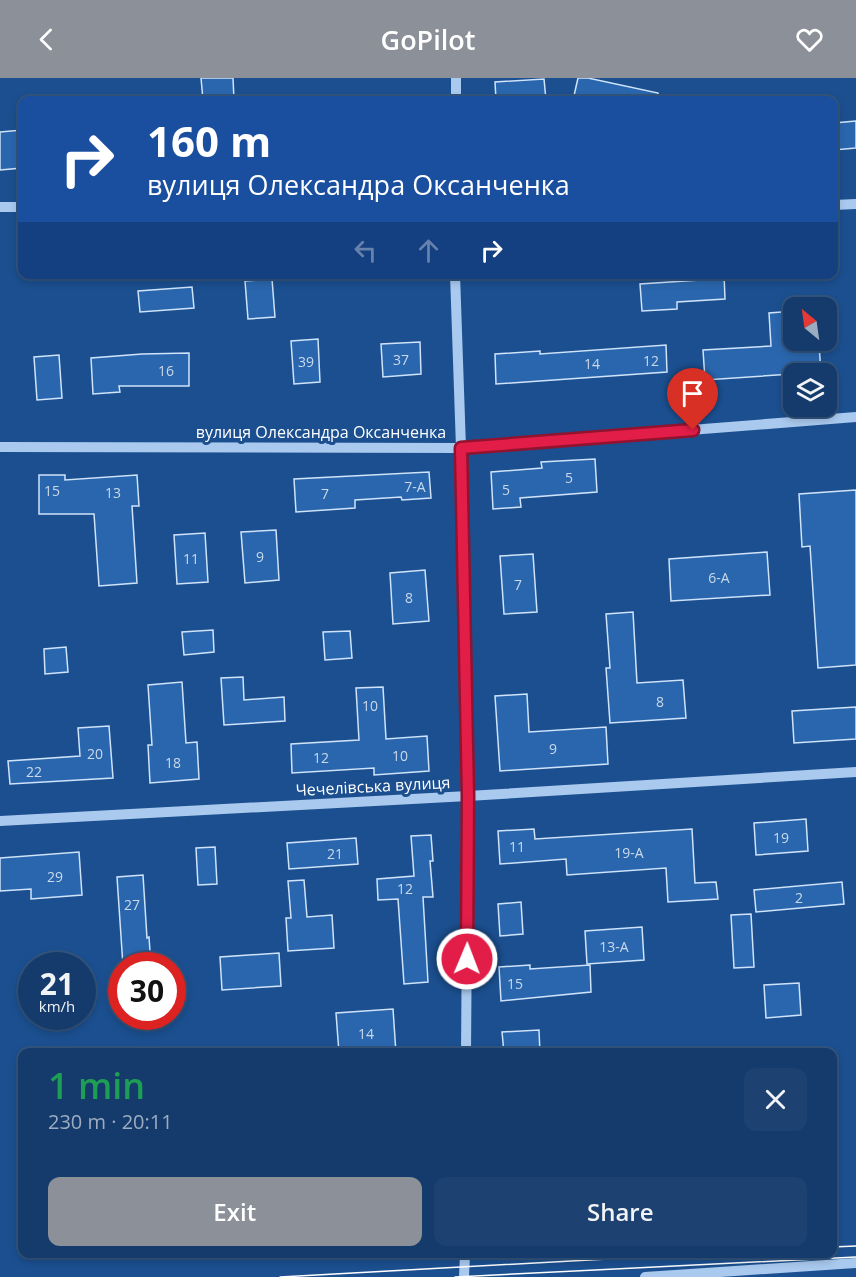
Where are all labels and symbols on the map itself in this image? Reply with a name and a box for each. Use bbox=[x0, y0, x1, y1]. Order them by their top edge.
north arrow bbox=[783, 297, 837, 351]
house number: 37 bbox=[393, 350, 409, 369]
house number: 12 bbox=[643, 351, 659, 370]
house number: 39 bbox=[298, 352, 314, 371]
house number: 14 bbox=[584, 354, 600, 373]
house number: 16 bbox=[158, 361, 174, 380]
pin bbox=[667, 368, 718, 430]
street label: вулиця Олександра Оксанченка bbox=[196, 421, 446, 443]
house number: 5 bbox=[565, 468, 573, 487]
house number: 7-А bbox=[404, 477, 426, 496]
house number: 5 bbox=[502, 480, 510, 499]
house number: 15 bbox=[44, 481, 60, 500]
house number: 13 bbox=[105, 483, 121, 502]
house number: 7 bbox=[321, 484, 329, 503]
house number: 9 bbox=[256, 547, 264, 566]
house number: 11 bbox=[183, 549, 199, 568]
house number: 6-А bbox=[708, 568, 730, 587]
house number: 7 bbox=[514, 575, 522, 594]
house number: 8 bbox=[405, 588, 413, 607]
house number: 8 bbox=[656, 692, 664, 711]
house number: 10 bbox=[362, 696, 378, 715]
house number: 9 bbox=[549, 739, 557, 758]
house number: 20 bbox=[87, 744, 103, 763]
house number: 10 bbox=[392, 746, 408, 765]
house number: 12 bbox=[313, 748, 329, 767]
house number: 18 bbox=[165, 753, 181, 772]
house number: 22 bbox=[26, 762, 42, 781]
street label: Чечелівська вулиця bbox=[295, 771, 451, 801]
house number: 19 bbox=[773, 828, 789, 847]
house number: 11 bbox=[509, 837, 525, 856]
house number: 19-А bbox=[614, 843, 644, 862]
house number: 21 bbox=[327, 844, 343, 863]
house number: 29 bbox=[47, 867, 63, 886]
house number: 12 bbox=[397, 879, 413, 898]
house number: 2 bbox=[795, 888, 803, 907]
house number: 27 bbox=[124, 895, 140, 914]
position arrow bbox=[435, 927, 499, 991]
house number: 13-А bbox=[599, 937, 629, 956]
speed limit sign: 30 bbox=[108, 952, 186, 1030]
house number: 15 bbox=[507, 974, 523, 993]
house number: 14 bbox=[358, 1024, 374, 1043]

